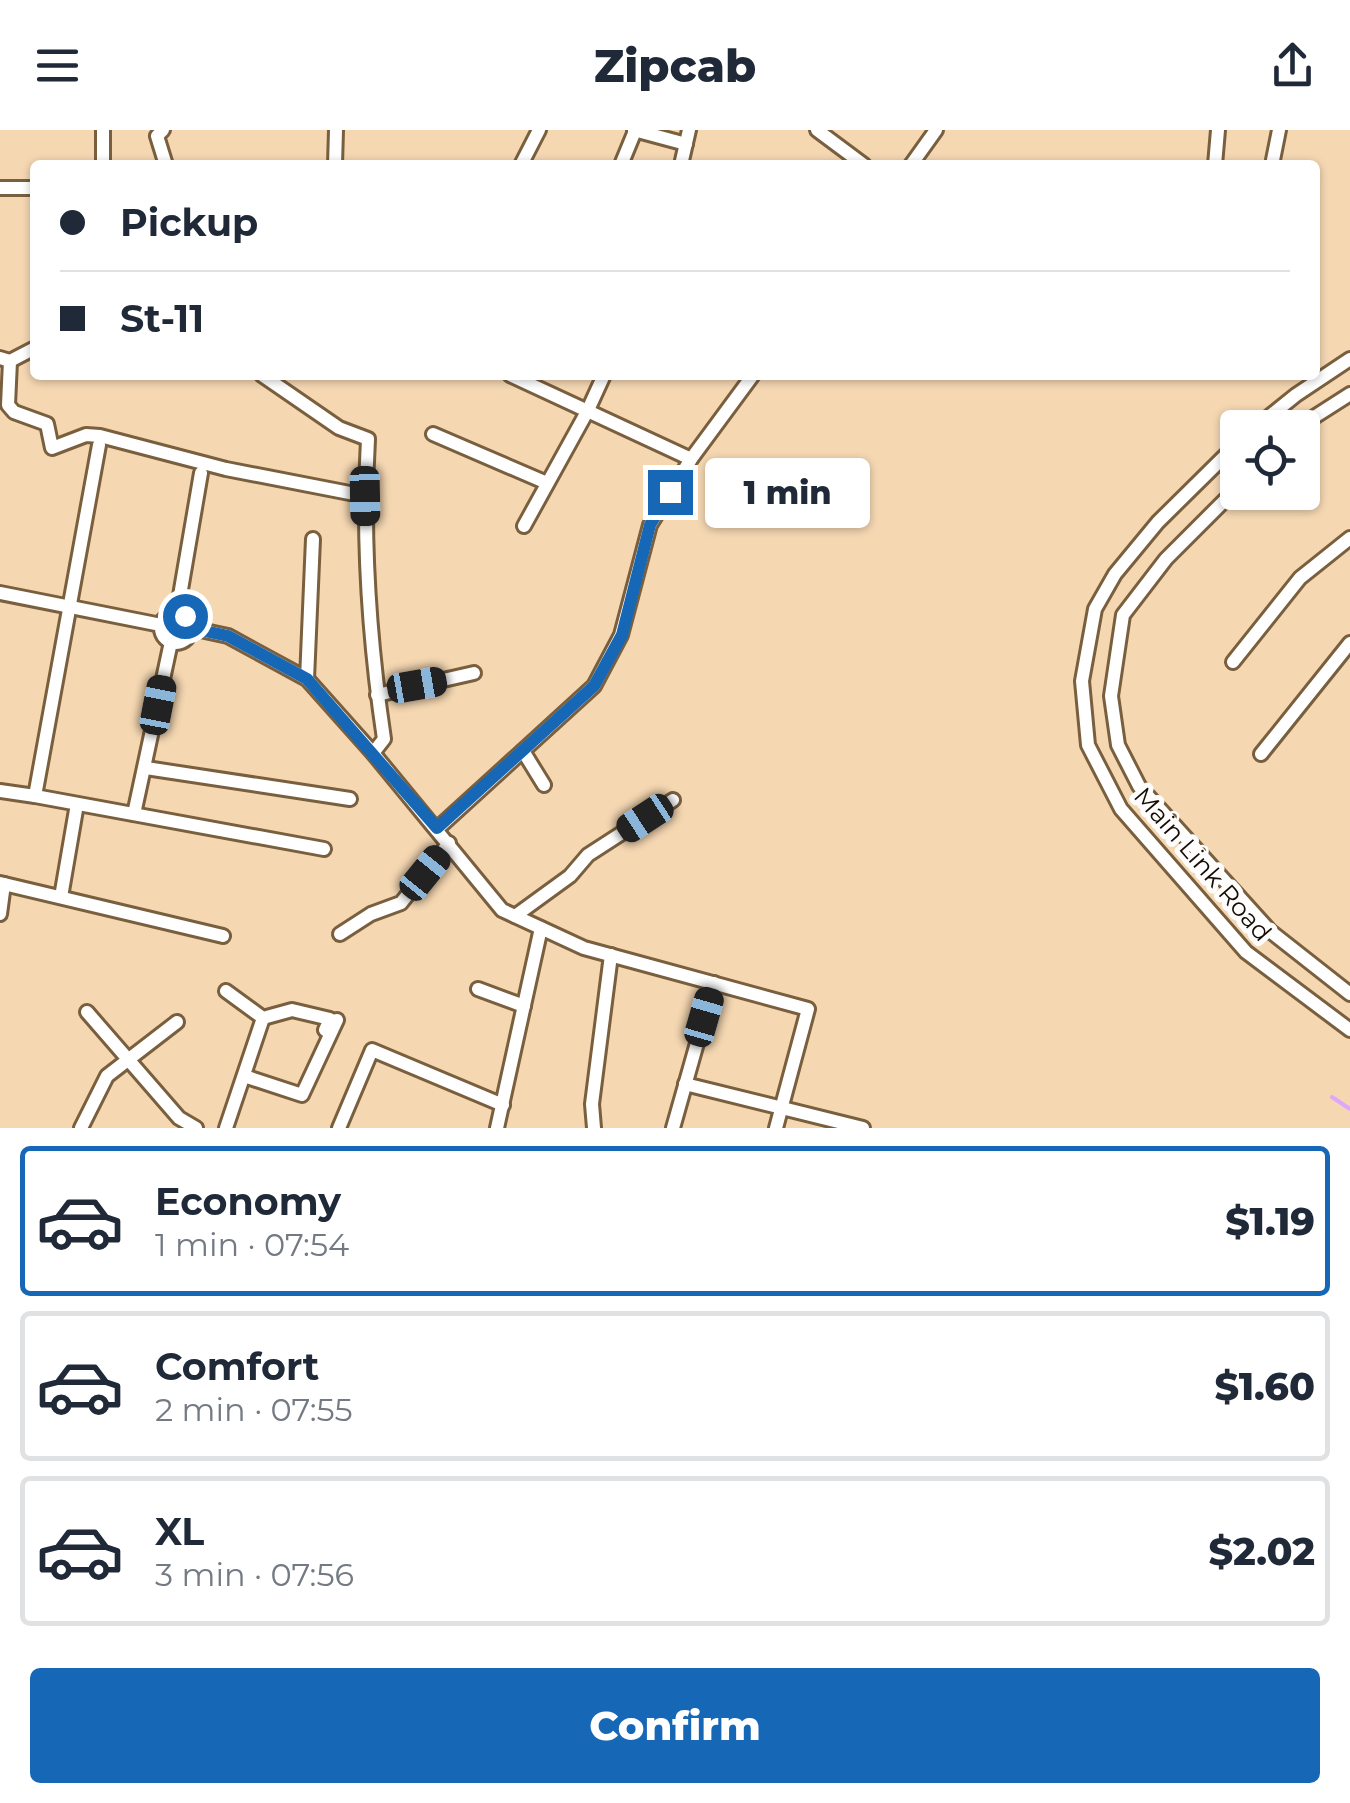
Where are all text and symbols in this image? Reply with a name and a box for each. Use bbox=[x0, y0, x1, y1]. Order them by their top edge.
icon: menu bbox=[30, 38, 85, 93]
text: Zipcab bbox=[594, 38, 756, 93]
icon: share bbox=[1265, 38, 1320, 93]
text: Pickup bbox=[120, 199, 258, 246]
text: St-11 bbox=[120, 295, 204, 342]
map controls bbox=[1220, 410, 1320, 510]
button: locate bbox=[1220, 410, 1320, 510]
callout: 1 min bbox=[705, 457, 870, 527]
car bbox=[349, 466, 381, 526]
route end bbox=[648, 470, 693, 515]
text: 1 min bbox=[743, 473, 832, 512]
route start bbox=[163, 594, 208, 639]
car bbox=[385, 665, 449, 705]
car bbox=[138, 673, 178, 737]
street label: Main Link Road bbox=[1128, 781, 1278, 947]
car bbox=[612, 789, 678, 847]
car bbox=[394, 840, 456, 906]
car bbox=[681, 984, 727, 1050]
icon: car bbox=[35, 1176, 125, 1266]
text: Economy bbox=[155, 1178, 341, 1225]
text: $1.19 bbox=[1225, 1198, 1315, 1245]
text: 1 min · 07:54 bbox=[155, 1225, 349, 1264]
icon: car bbox=[35, 1341, 125, 1431]
text: Comfort bbox=[155, 1343, 319, 1390]
text: $1.60 bbox=[1214, 1363, 1315, 1410]
text: 2 min · 07:55 bbox=[155, 1390, 353, 1429]
icon: car bbox=[35, 1506, 125, 1596]
text: XL bbox=[155, 1508, 204, 1555]
text: $2.02 bbox=[1209, 1528, 1315, 1575]
text: 3 min · 07:56 bbox=[155, 1555, 354, 1594]
button: Confirm bbox=[30, 1668, 1320, 1783]

